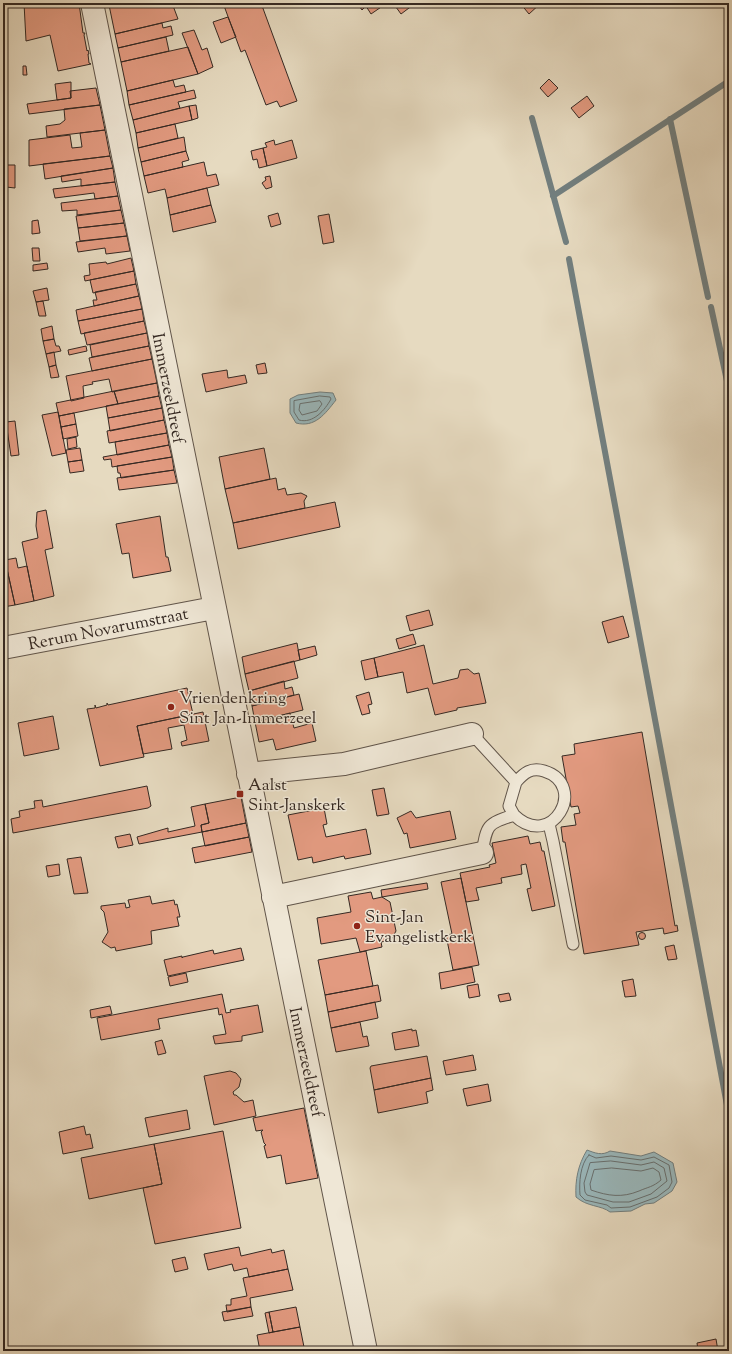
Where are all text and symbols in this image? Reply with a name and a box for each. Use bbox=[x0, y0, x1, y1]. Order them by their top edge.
street label: Immerzeeldreef bbox=[145, 331, 190, 447]
street label: Rerum Novarumstraat bbox=[26, 603, 191, 657]
place label: Vriendenkring Sint Jan-Immerzeel bbox=[179, 687, 317, 731]
marker: Vriendenkring Sint Jan-Immerzeel bbox=[166, 702, 176, 712]
place label: Aalst Sint-Janskerk bbox=[248, 774, 346, 818]
marker: Aalst Sint-Janskerk bbox=[235, 789, 245, 799]
place label: Sint-Jan Evangelistkerk bbox=[365, 906, 472, 950]
marker: Sint-Jan Evangelistkerk bbox=[352, 921, 362, 931]
street label: Immerzeeldreef bbox=[282, 1005, 329, 1121]

